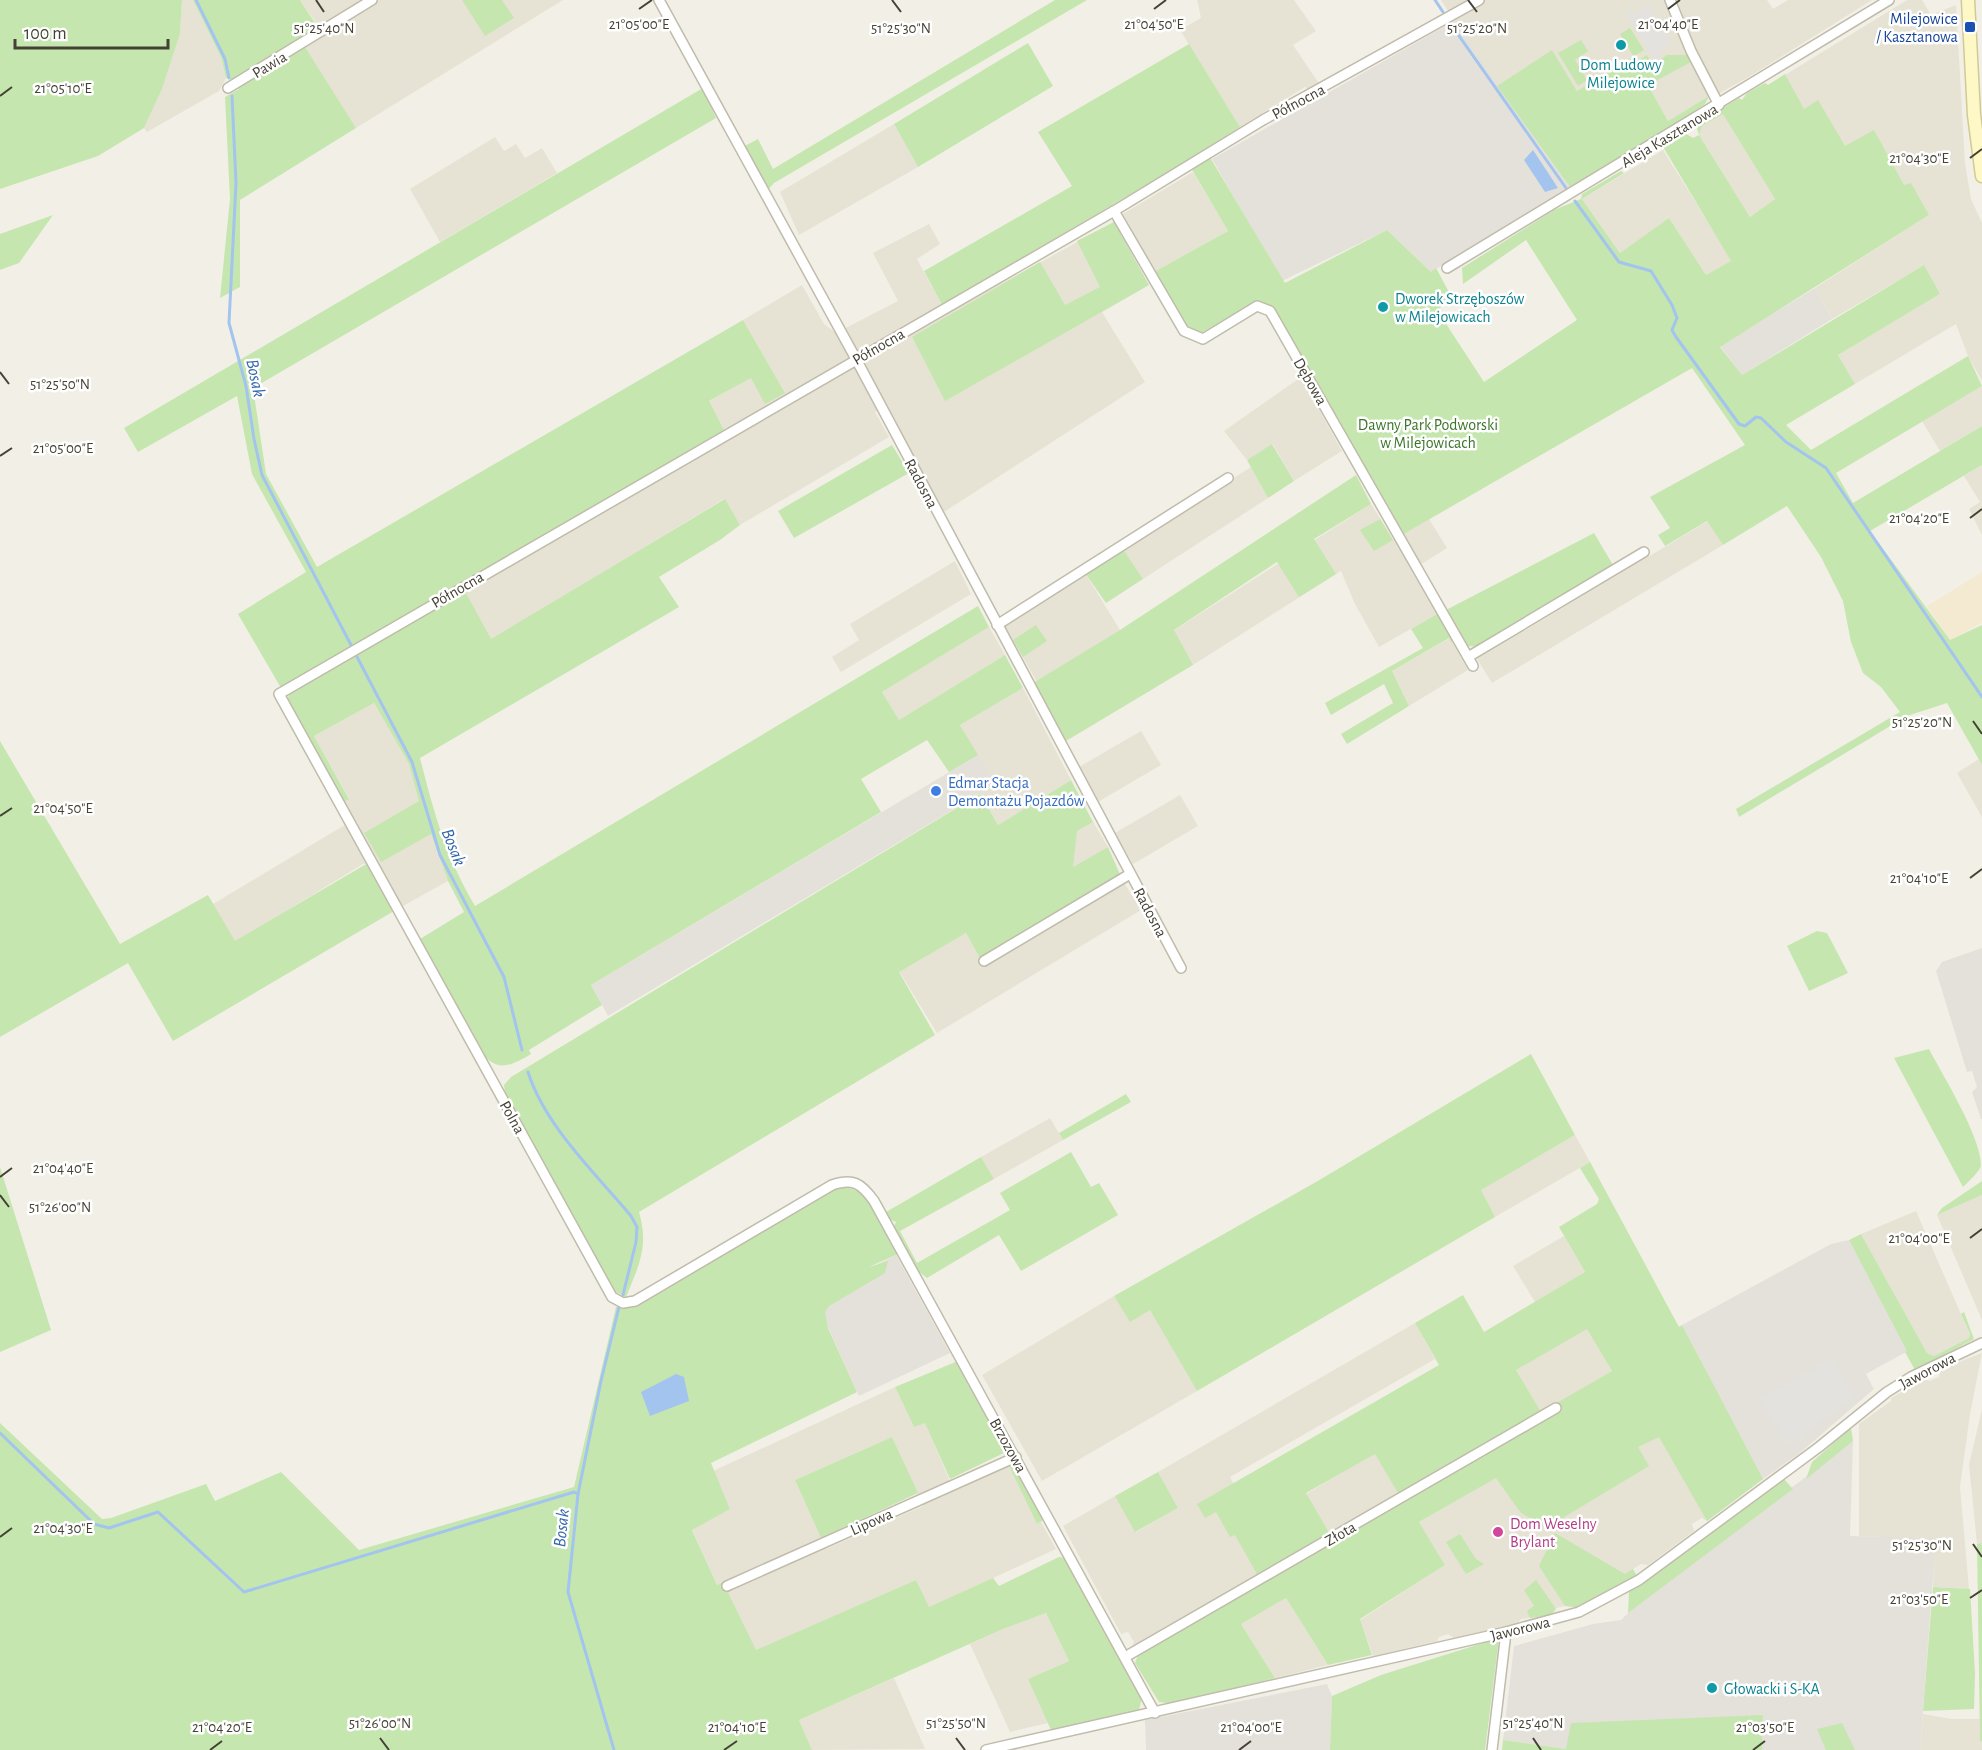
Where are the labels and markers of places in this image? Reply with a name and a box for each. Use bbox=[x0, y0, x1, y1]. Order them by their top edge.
place label: Milejowice / Kasztanowa bbox=[1876, 11, 1958, 45]
marker: Milejowice / Kasztanowa bbox=[1963, 20, 1977, 34]
marker: Dom Ludowy Milejowice bbox=[1614, 38, 1628, 52]
place label: Dom Ludowy Milejowice bbox=[1580, 57, 1662, 92]
place label: Dworek Strzęboszów w Milejowicach bbox=[1395, 291, 1525, 326]
marker: Dworek Strzęboszów w Milejowicach bbox=[1376, 300, 1390, 314]
place label: Edmar Stacja Demontażu Pojazdów bbox=[948, 775, 1085, 810]
marker: Edmar Stacja Demontażu Pojazdów bbox=[929, 784, 943, 798]
place label: Dom Weselny Brylant bbox=[1510, 1516, 1597, 1551]
marker: Dom Weselny Brylant bbox=[1491, 1525, 1505, 1539]
marker: Głowacki i S-KA bbox=[1705, 1681, 1719, 1695]
place label: Głowacki i S-KA bbox=[1724, 1681, 1820, 1697]

